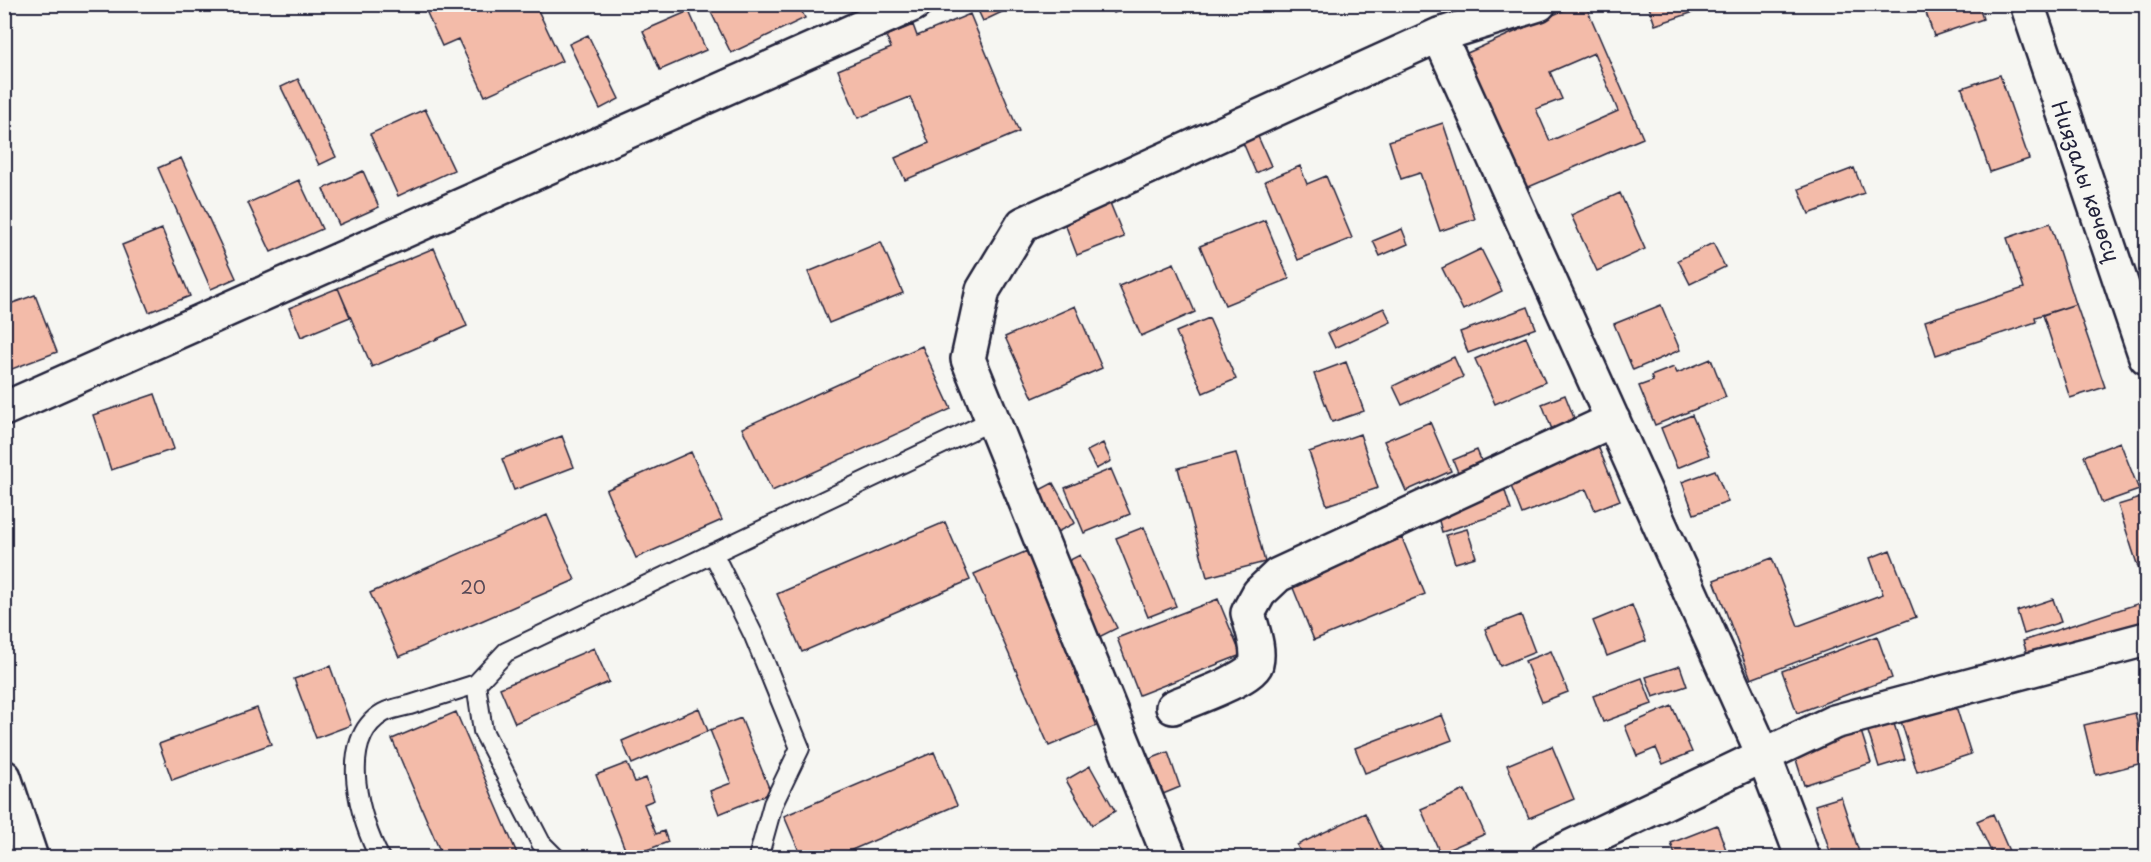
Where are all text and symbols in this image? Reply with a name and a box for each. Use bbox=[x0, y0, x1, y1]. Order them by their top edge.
street label: Ниязалы көчөсү bbox=[2044, 96, 2130, 267]
house number: 20 bbox=[460, 573, 486, 600]

